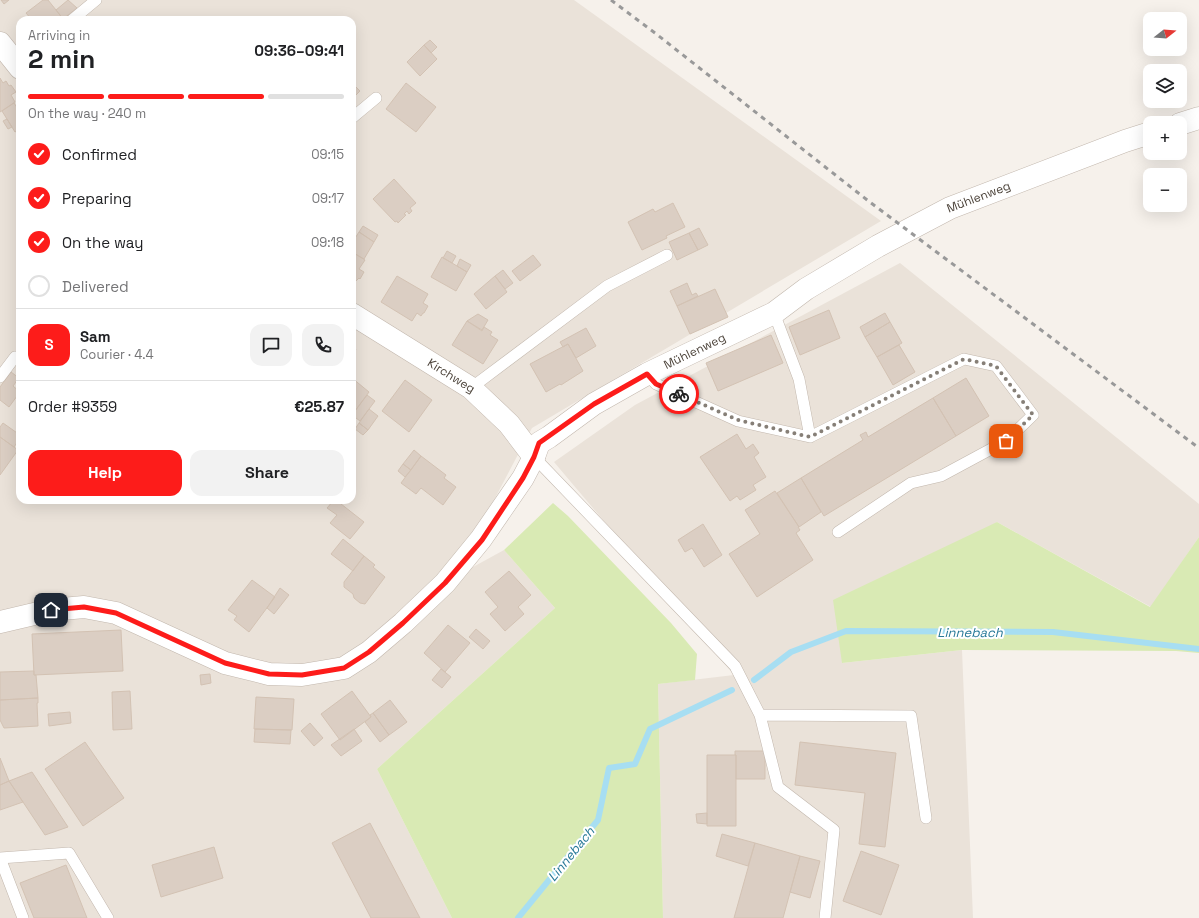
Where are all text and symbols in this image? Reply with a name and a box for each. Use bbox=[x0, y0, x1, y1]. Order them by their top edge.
north arrow bbox=[1143, 12, 1187, 56]
map controls bbox=[1143, 12, 1187, 212]
text: Arriving in bbox=[28, 27, 90, 44]
text: 09:36–09:41 bbox=[254, 41, 344, 60]
text: 2 min bbox=[28, 42, 95, 76]
button: layers bbox=[1143, 64, 1187, 108]
text: On the way · 240 m bbox=[28, 105, 146, 122]
button: + bbox=[1143, 116, 1187, 160]
icon: check bbox=[28, 143, 50, 165]
text: Confirmed bbox=[62, 145, 137, 164]
text: 09:15 bbox=[311, 146, 344, 163]
button: − bbox=[1143, 168, 1187, 212]
street label: Mühlenweg bbox=[945, 178, 1013, 216]
icon: check bbox=[28, 187, 50, 209]
text: Preparing bbox=[62, 189, 132, 208]
text: 09:17 bbox=[312, 190, 344, 207]
icon: check bbox=[28, 231, 50, 253]
text: On the way bbox=[62, 233, 143, 252]
text: 09:18 bbox=[311, 234, 344, 251]
text: Delivered bbox=[62, 277, 129, 296]
button: chat bbox=[250, 324, 292, 366]
button: phone bbox=[302, 324, 344, 366]
text: Sam bbox=[80, 327, 111, 346]
street label: Mühlenweg bbox=[661, 329, 728, 373]
text: S bbox=[44, 335, 54, 354]
text: Courier · 4.4 bbox=[80, 346, 154, 363]
street label: Kirchweg bbox=[424, 355, 478, 397]
courier bbox=[659, 374, 699, 414]
icon: bike bbox=[668, 383, 690, 405]
text: Order #9359 bbox=[28, 397, 117, 416]
text: €25.87 bbox=[294, 397, 344, 416]
pin bbox=[989, 424, 1023, 458]
icon: bag bbox=[995, 430, 1017, 452]
button: Help bbox=[28, 450, 182, 496]
button: Share bbox=[190, 450, 344, 496]
pin bbox=[34, 593, 68, 627]
icon: home bbox=[40, 599, 62, 621]
water label: Linnebach bbox=[937, 624, 1004, 641]
water label: Linnebach bbox=[544, 822, 599, 885]

